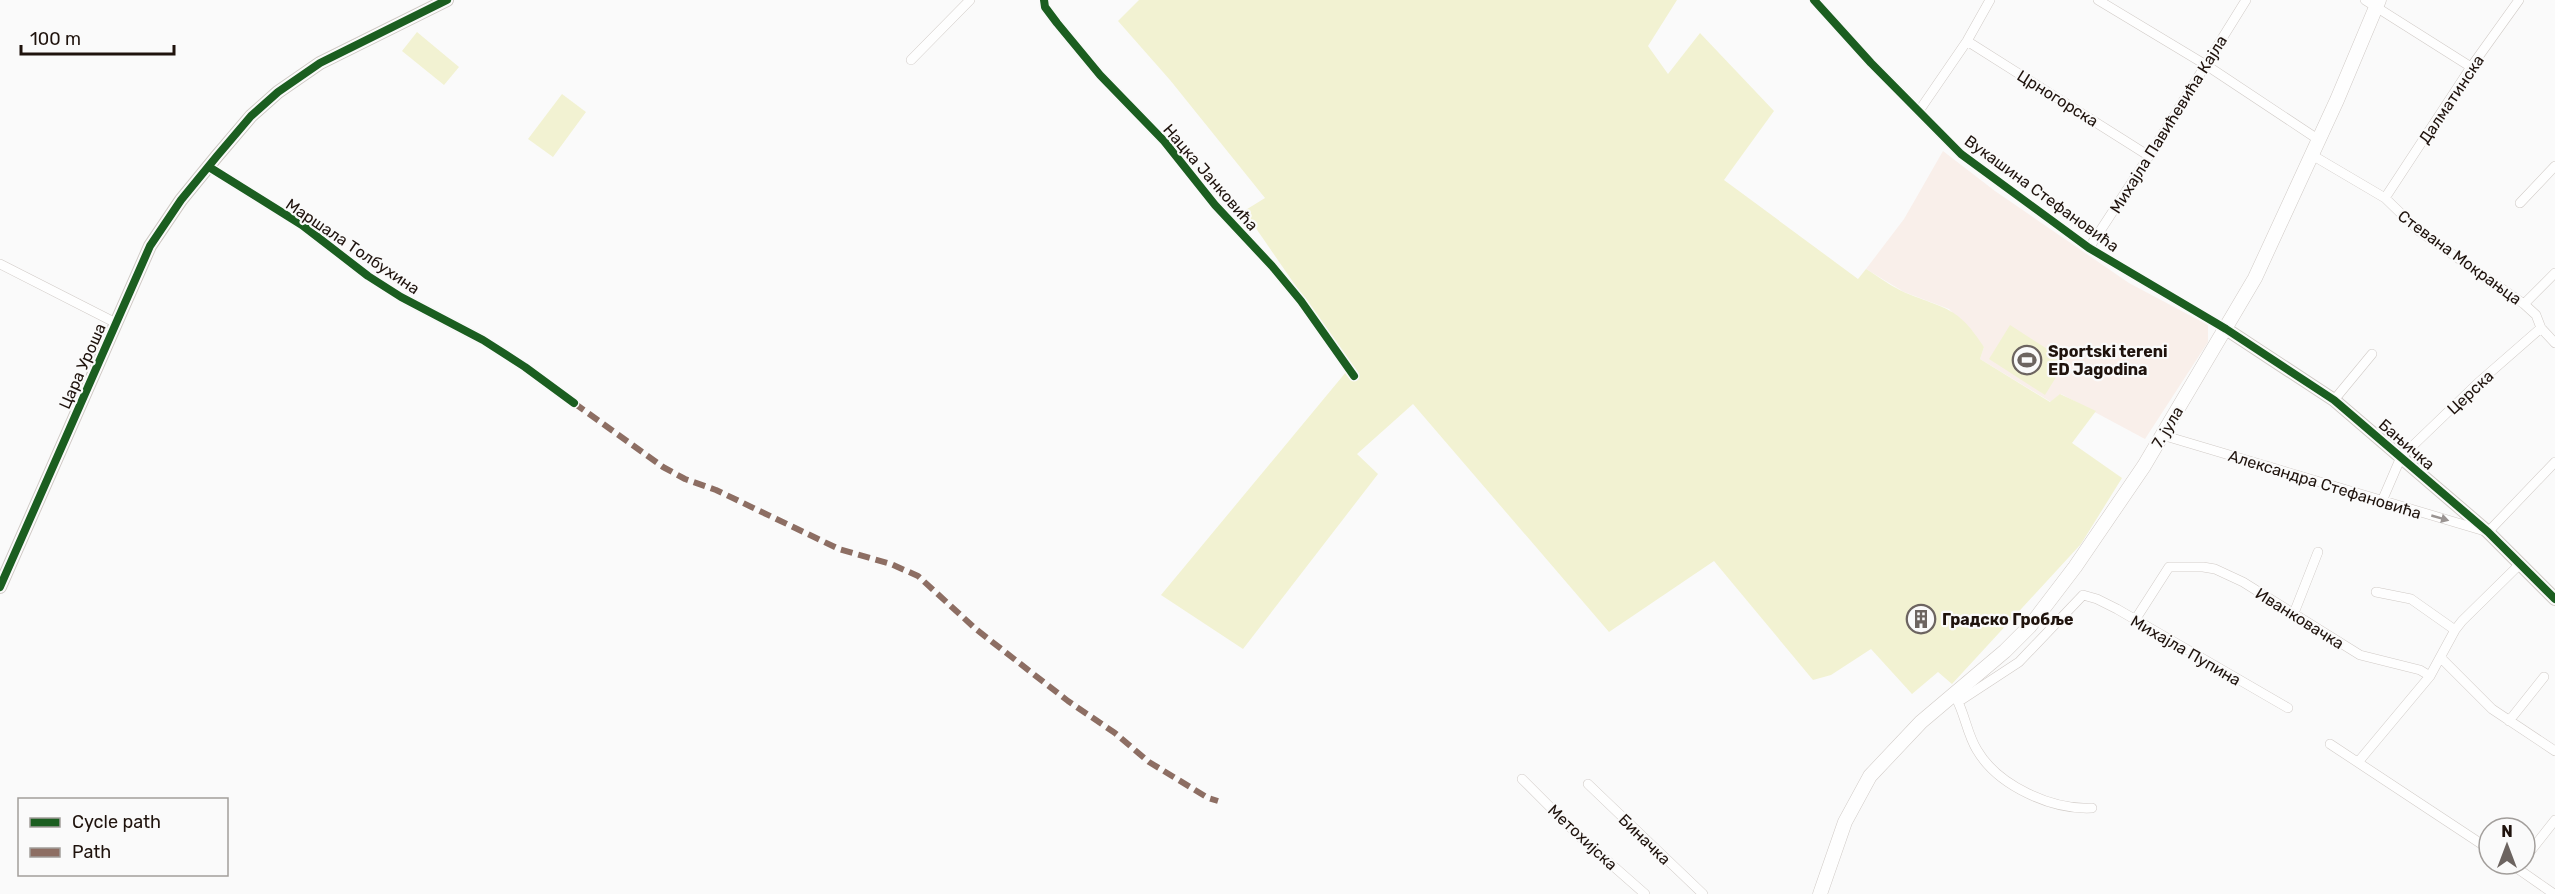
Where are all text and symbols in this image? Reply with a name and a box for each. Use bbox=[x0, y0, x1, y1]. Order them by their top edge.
scale bar bbox=[21, 18, 174, 56]
text: 100 m bbox=[30, 28, 81, 50]
street label: Михајла Павићевића Кајла bbox=[2106, 32, 2231, 217]
street label: Далматинска bbox=[2415, 51, 2488, 147]
street label: Црногорска bbox=[2014, 66, 2102, 131]
street label: Нацка Јанковића bbox=[1159, 120, 1262, 235]
street label: Вукашина Стефановића bbox=[1961, 131, 2123, 256]
street label: Маршала Толбухина bbox=[282, 195, 423, 298]
street label: Стевана Мокрањца bbox=[2394, 206, 2525, 309]
street label: Цара Уроша bbox=[55, 320, 110, 412]
place label: Sportski tereni ED Jagodina bbox=[2048, 342, 2168, 379]
sports icon: Sportski tereni ED Jagodina bbox=[2011, 344, 2043, 376]
street label: Церска bbox=[2443, 366, 2497, 419]
street label: 7. јула bbox=[2148, 403, 2187, 452]
street label: Бањичка bbox=[2375, 415, 2438, 474]
street label: Александра Стефановића bbox=[2226, 446, 2424, 523]
one-way arrow bbox=[2431, 514, 2449, 523]
street label: Иванковачка bbox=[2252, 584, 2348, 653]
building icon: Градско Гробље bbox=[1905, 603, 1937, 635]
place label: Градско Гробље bbox=[1942, 610, 2074, 629]
street label: Михајла Пупина bbox=[2127, 611, 2244, 690]
legend bbox=[18, 798, 228, 876]
street label: Метохијска bbox=[1544, 801, 1621, 874]
street label: Биначка bbox=[1615, 810, 1675, 869]
text: Cycle path bbox=[72, 811, 161, 833]
north arrow bbox=[2477, 816, 2537, 876]
text: N bbox=[2501, 822, 2513, 841]
text: Path bbox=[72, 841, 111, 863]

